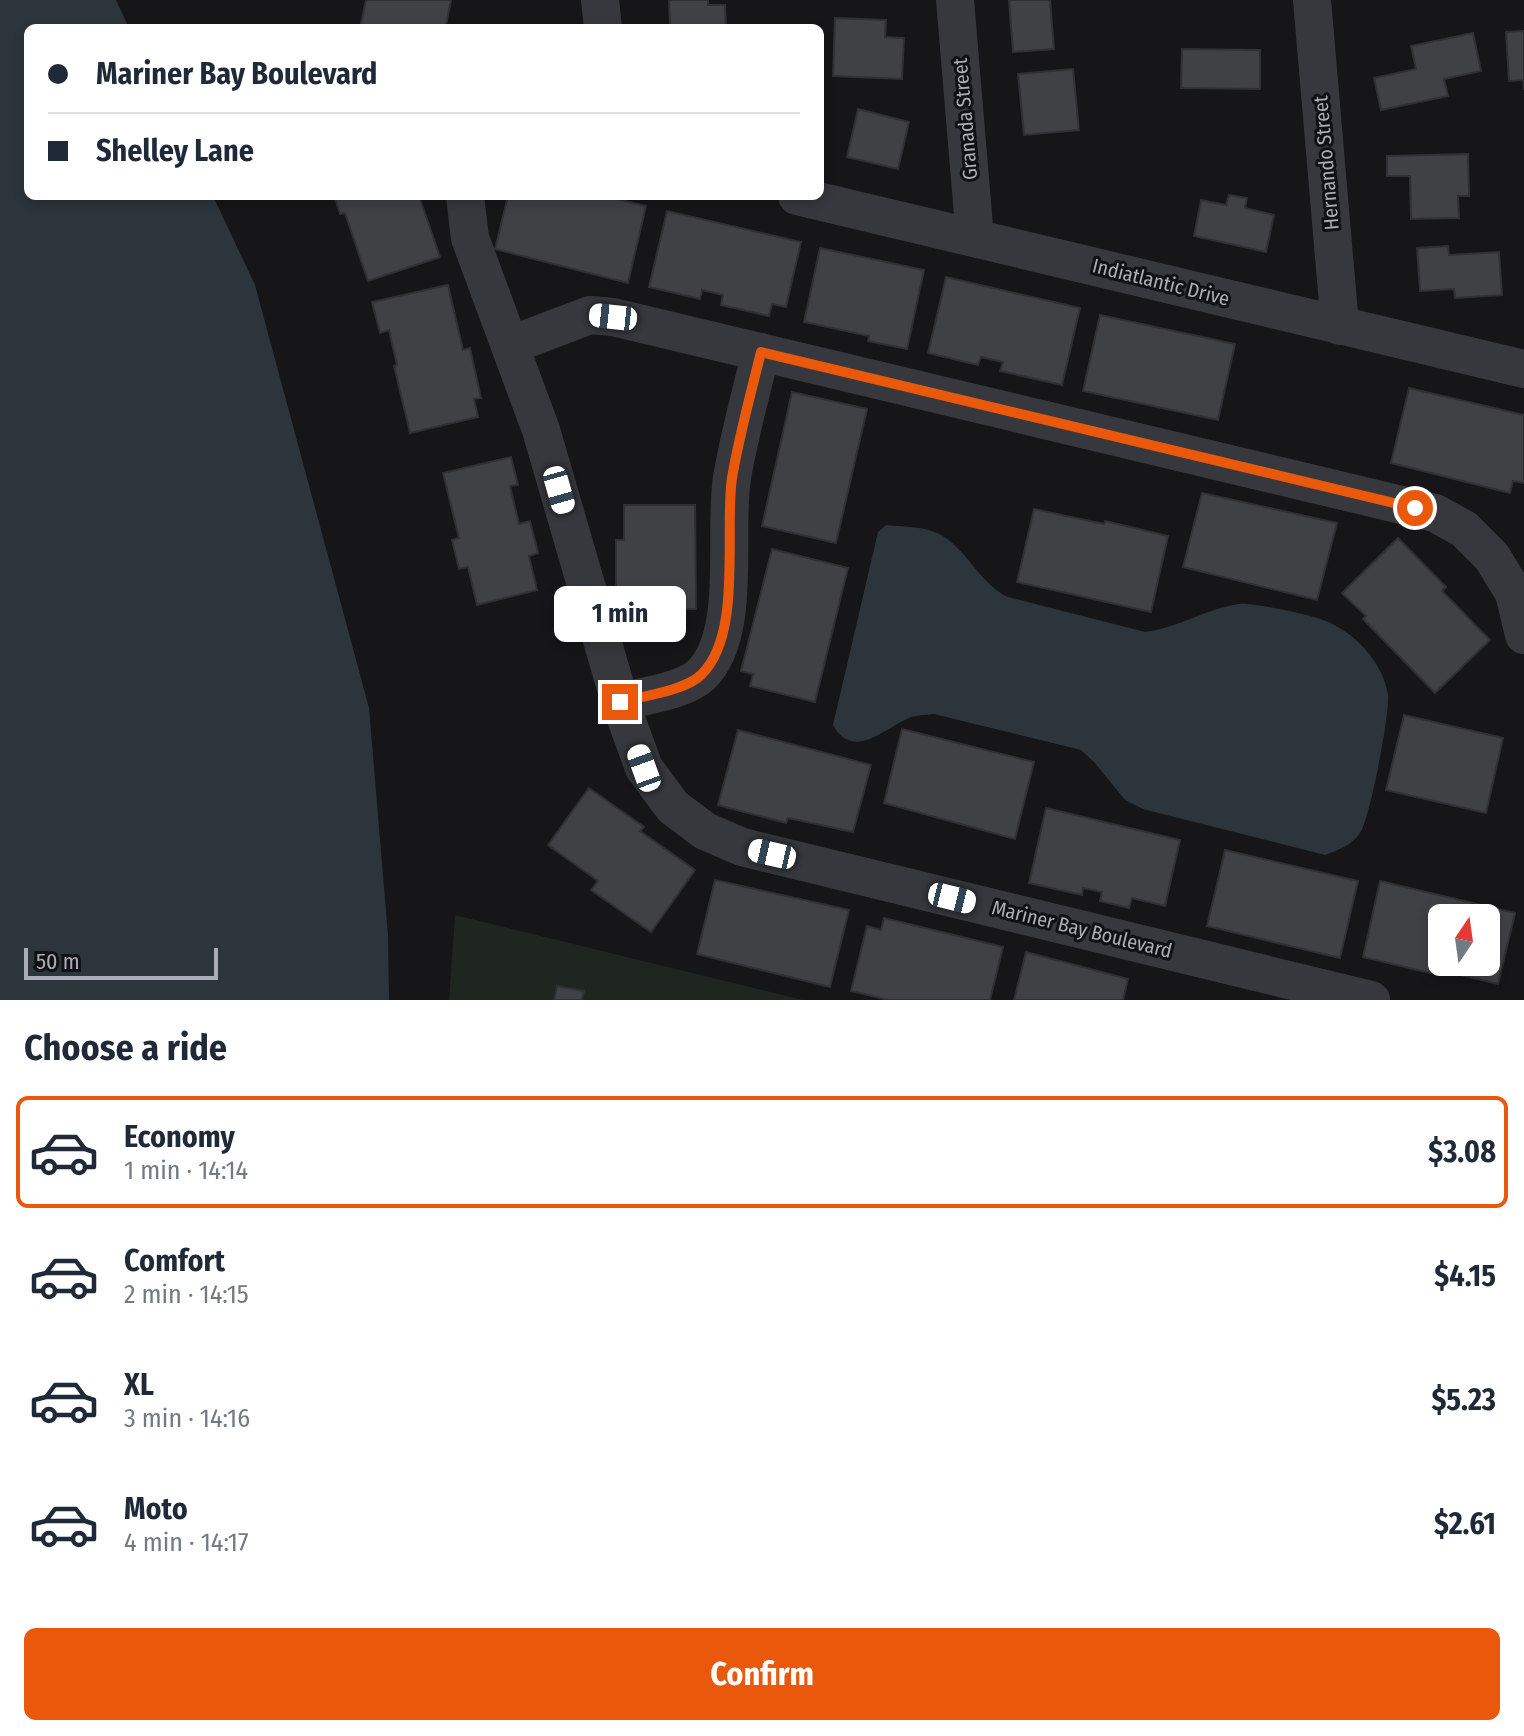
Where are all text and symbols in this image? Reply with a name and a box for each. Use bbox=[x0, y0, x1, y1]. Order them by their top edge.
text: Mariner Bay Boulevard bbox=[96, 56, 377, 92]
street label: Granada Street bbox=[948, 57, 982, 181]
street label: Hernando Street bbox=[1308, 94, 1344, 231]
text: Shelley Lane bbox=[96, 133, 254, 169]
street label: Indiatlantic Drive bbox=[1090, 253, 1232, 311]
car bbox=[588, 303, 638, 331]
car bbox=[541, 464, 577, 516]
route start bbox=[1397, 490, 1433, 526]
callout: 1 min bbox=[554, 586, 686, 642]
text: 1 min bbox=[592, 598, 648, 629]
route end bbox=[602, 684, 638, 720]
car bbox=[625, 741, 663, 795]
car bbox=[746, 837, 798, 871]
car bbox=[926, 881, 978, 915]
street label: Mariner Bay Boulevard bbox=[990, 895, 1174, 963]
north arrow bbox=[1428, 904, 1500, 976]
map controls bbox=[1428, 904, 1500, 976]
scale bar bbox=[24, 944, 218, 980]
text: 50 m bbox=[36, 948, 80, 975]
text: Choose a ride bbox=[24, 1026, 227, 1070]
icon: car bbox=[28, 1116, 100, 1188]
text: Economy bbox=[124, 1119, 235, 1155]
text: $3.08 bbox=[1428, 1134, 1496, 1170]
text: 1 min · 14:14 bbox=[124, 1155, 248, 1186]
icon: car bbox=[28, 1240, 100, 1312]
text: Comfort bbox=[124, 1243, 225, 1279]
text: $4.15 bbox=[1434, 1258, 1496, 1294]
text: 2 min · 14:15 bbox=[124, 1279, 249, 1310]
icon: car bbox=[28, 1364, 100, 1436]
text: XL bbox=[124, 1367, 154, 1403]
text: $5.23 bbox=[1431, 1382, 1496, 1418]
text: 3 min · 14:16 bbox=[124, 1403, 250, 1434]
icon: car bbox=[28, 1488, 100, 1560]
text: Moto bbox=[124, 1491, 188, 1527]
text: $2.61 bbox=[1434, 1506, 1496, 1542]
text: 4 min · 14:17 bbox=[124, 1527, 249, 1558]
button: Confirm bbox=[24, 1628, 1500, 1720]

